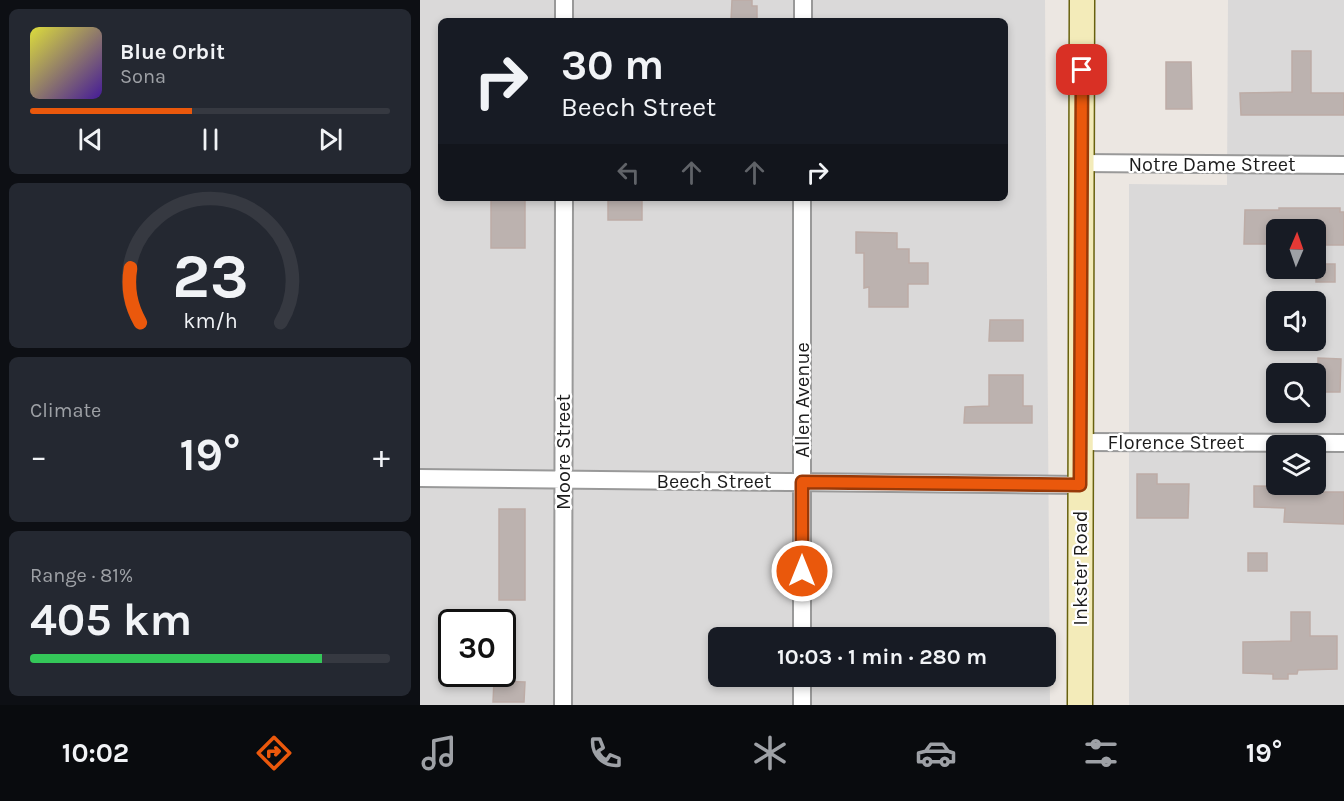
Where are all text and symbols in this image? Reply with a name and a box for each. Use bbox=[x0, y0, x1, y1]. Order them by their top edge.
text: Blue Orbit bbox=[120, 39, 225, 65]
text: 30 m bbox=[561, 40, 664, 90]
icon: right bbox=[462, 42, 540, 120]
pin bbox=[1056, 44, 1107, 95]
icon: arrive bbox=[1065, 53, 1098, 86]
text: Sona bbox=[120, 65, 166, 88]
text: Beech Street bbox=[561, 91, 716, 123]
icon: previous bbox=[74, 123, 107, 156]
icon: pause bbox=[194, 123, 227, 156]
icon: next bbox=[314, 123, 347, 156]
street label: Notre Dame Street bbox=[1128, 153, 1296, 176]
icon: left bbox=[612, 156, 645, 189]
icon: ahead bbox=[675, 156, 708, 189]
icon: ahead bbox=[738, 156, 771, 189]
icon: right bbox=[801, 156, 834, 189]
north arrow bbox=[1266, 219, 1326, 279]
map controls bbox=[1266, 219, 1326, 495]
text: 23 bbox=[172, 240, 248, 313]
button: sound bbox=[1266, 291, 1326, 351]
text: km/h bbox=[183, 308, 237, 333]
street label: Allen Avenue bbox=[791, 342, 814, 458]
button: search bbox=[1266, 363, 1326, 423]
street label: Moore Street bbox=[552, 394, 575, 510]
text: Climate bbox=[30, 399, 101, 422]
text: 19° bbox=[180, 429, 240, 481]
street label: Florence Street bbox=[1108, 431, 1245, 454]
button: layers bbox=[1266, 435, 1326, 495]
text: − bbox=[30, 437, 47, 475]
text: + bbox=[373, 437, 390, 475]
street label: Beech Street bbox=[656, 470, 772, 493]
street label: Inkster Road bbox=[1069, 510, 1092, 626]
position arrow bbox=[770, 539, 834, 603]
text: Range · 81% bbox=[30, 564, 133, 587]
text: 405 km bbox=[30, 594, 192, 646]
speed limit sign: 30 bbox=[438, 609, 516, 687]
text: 10:03 · 1 min · 280 m bbox=[777, 644, 987, 670]
icon: directions bbox=[253, 732, 295, 774]
icon: music bbox=[418, 732, 460, 774]
icon: phone bbox=[584, 732, 626, 774]
icon: climate bbox=[749, 732, 791, 774]
icon: car bbox=[915, 732, 957, 774]
icon: filters bbox=[1080, 732, 1122, 774]
text: 10:02 bbox=[62, 737, 129, 769]
text: 19° bbox=[1246, 737, 1282, 769]

